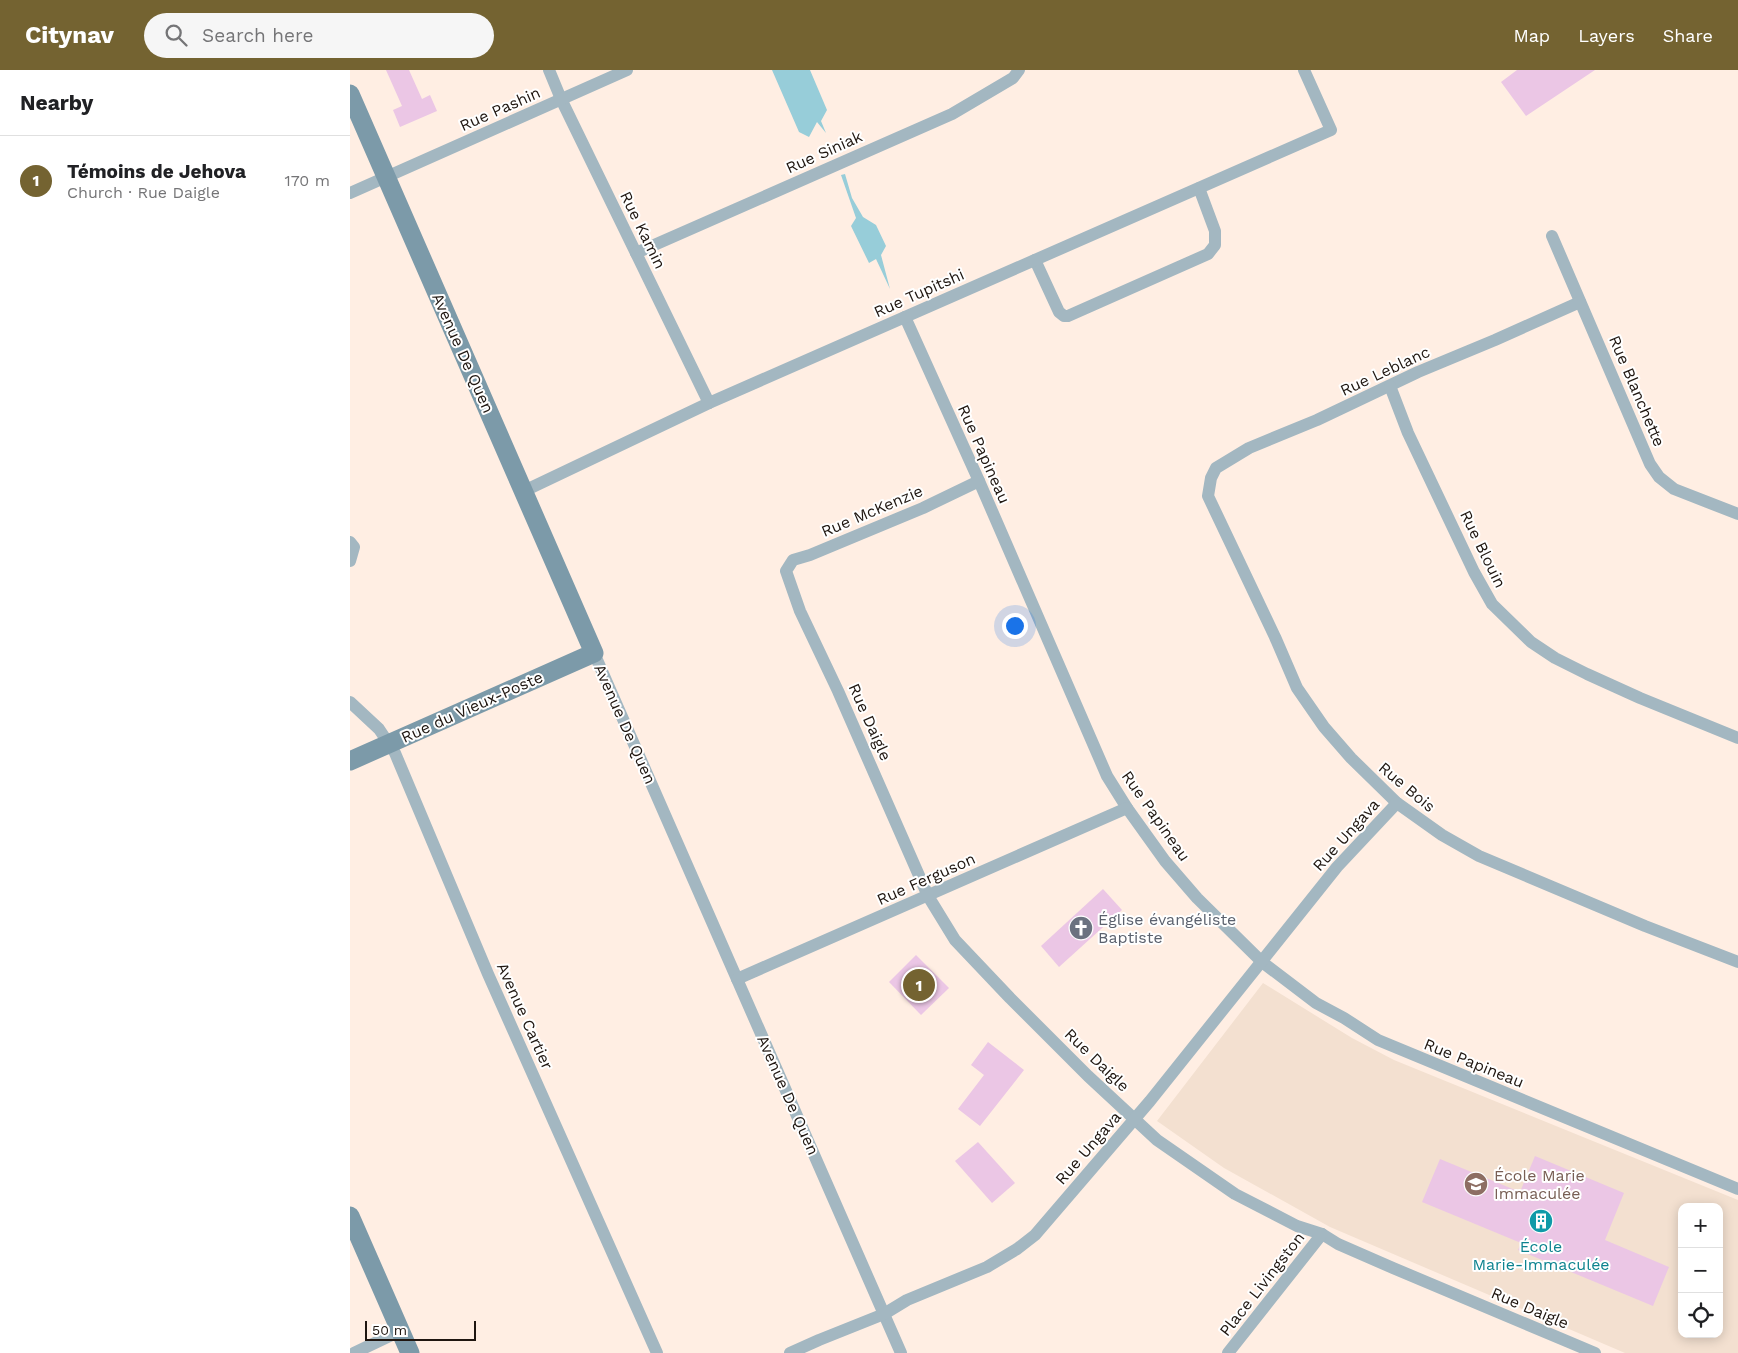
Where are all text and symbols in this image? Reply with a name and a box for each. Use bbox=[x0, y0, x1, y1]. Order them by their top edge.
search box bbox=[144, 13, 494, 58]
text: Citynav bbox=[25, 21, 114, 49]
icon: search bbox=[162, 21, 190, 49]
text: Search here bbox=[202, 24, 313, 47]
text: Map bbox=[1513, 25, 1550, 46]
text: Layers bbox=[1578, 25, 1635, 46]
text: Share bbox=[1663, 25, 1713, 46]
street label: Rue Pashin bbox=[457, 83, 543, 135]
text: Nearby bbox=[20, 90, 93, 115]
street label: Rue Siniak bbox=[783, 127, 865, 177]
text: Témoins de Jehova bbox=[67, 160, 246, 183]
text: 1 bbox=[33, 171, 39, 190]
text: 170 m bbox=[284, 171, 330, 190]
text: Church · Rue Daigle bbox=[67, 183, 220, 202]
street label: Rue Kamin bbox=[616, 188, 670, 272]
street label: Rue Tupitshi bbox=[871, 265, 967, 321]
street label: Avenue De Quen bbox=[428, 290, 498, 416]
street label: Rue Blanchette bbox=[1605, 333, 1669, 449]
street label: Rue Leblanc bbox=[1337, 342, 1433, 400]
street label: Rue Papineau bbox=[954, 402, 1014, 506]
street label: Rue McKenzie bbox=[818, 481, 926, 541]
street label: Rue Blouin bbox=[1456, 507, 1510, 591]
your location bbox=[1002, 613, 1028, 639]
street label: Avenue De Quen bbox=[590, 661, 660, 787]
street label: Rue du Vieux-Poste bbox=[398, 667, 546, 747]
street label: Rue Daigle bbox=[845, 680, 895, 764]
street label: Rue Bois bbox=[1375, 758, 1439, 816]
street label: Rue Papineau bbox=[1118, 767, 1194, 865]
street label: Rue Ungava bbox=[1309, 795, 1383, 875]
street label: Rue Ferguson bbox=[874, 849, 978, 909]
place label: Église évangéliste Baptiste bbox=[1098, 910, 1236, 947]
church icon: Église évangéliste Baptiste bbox=[1068, 915, 1094, 941]
street label: Avenue Cartier bbox=[493, 960, 557, 1073]
pin: 1 bbox=[903, 966, 935, 1004]
street label: Rue Daigle bbox=[1061, 1025, 1133, 1095]
street label: Avenue De Quen bbox=[753, 1032, 823, 1158]
street label: Rue Papineau bbox=[1421, 1034, 1527, 1092]
street label: Rue Ungava bbox=[1051, 1108, 1125, 1188]
place label: École Marie Immaculée bbox=[1494, 1166, 1585, 1203]
school or university icon: École Marie Immaculée bbox=[1463, 1171, 1489, 1197]
map controls bbox=[1678, 1203, 1723, 1338]
button: + bbox=[1678, 1203, 1723, 1248]
building icon: École Marie-Immaculée bbox=[1528, 1208, 1554, 1234]
street label: Place Livingston bbox=[1215, 1228, 1309, 1340]
place label: École Marie-Immaculée bbox=[1472, 1237, 1610, 1274]
button: − bbox=[1678, 1248, 1723, 1293]
street label: Rue Daigle bbox=[1488, 1283, 1572, 1333]
button: locate bbox=[1678, 1293, 1723, 1338]
scale bar bbox=[365, 1318, 476, 1341]
text: 50 m bbox=[372, 1322, 407, 1338]

